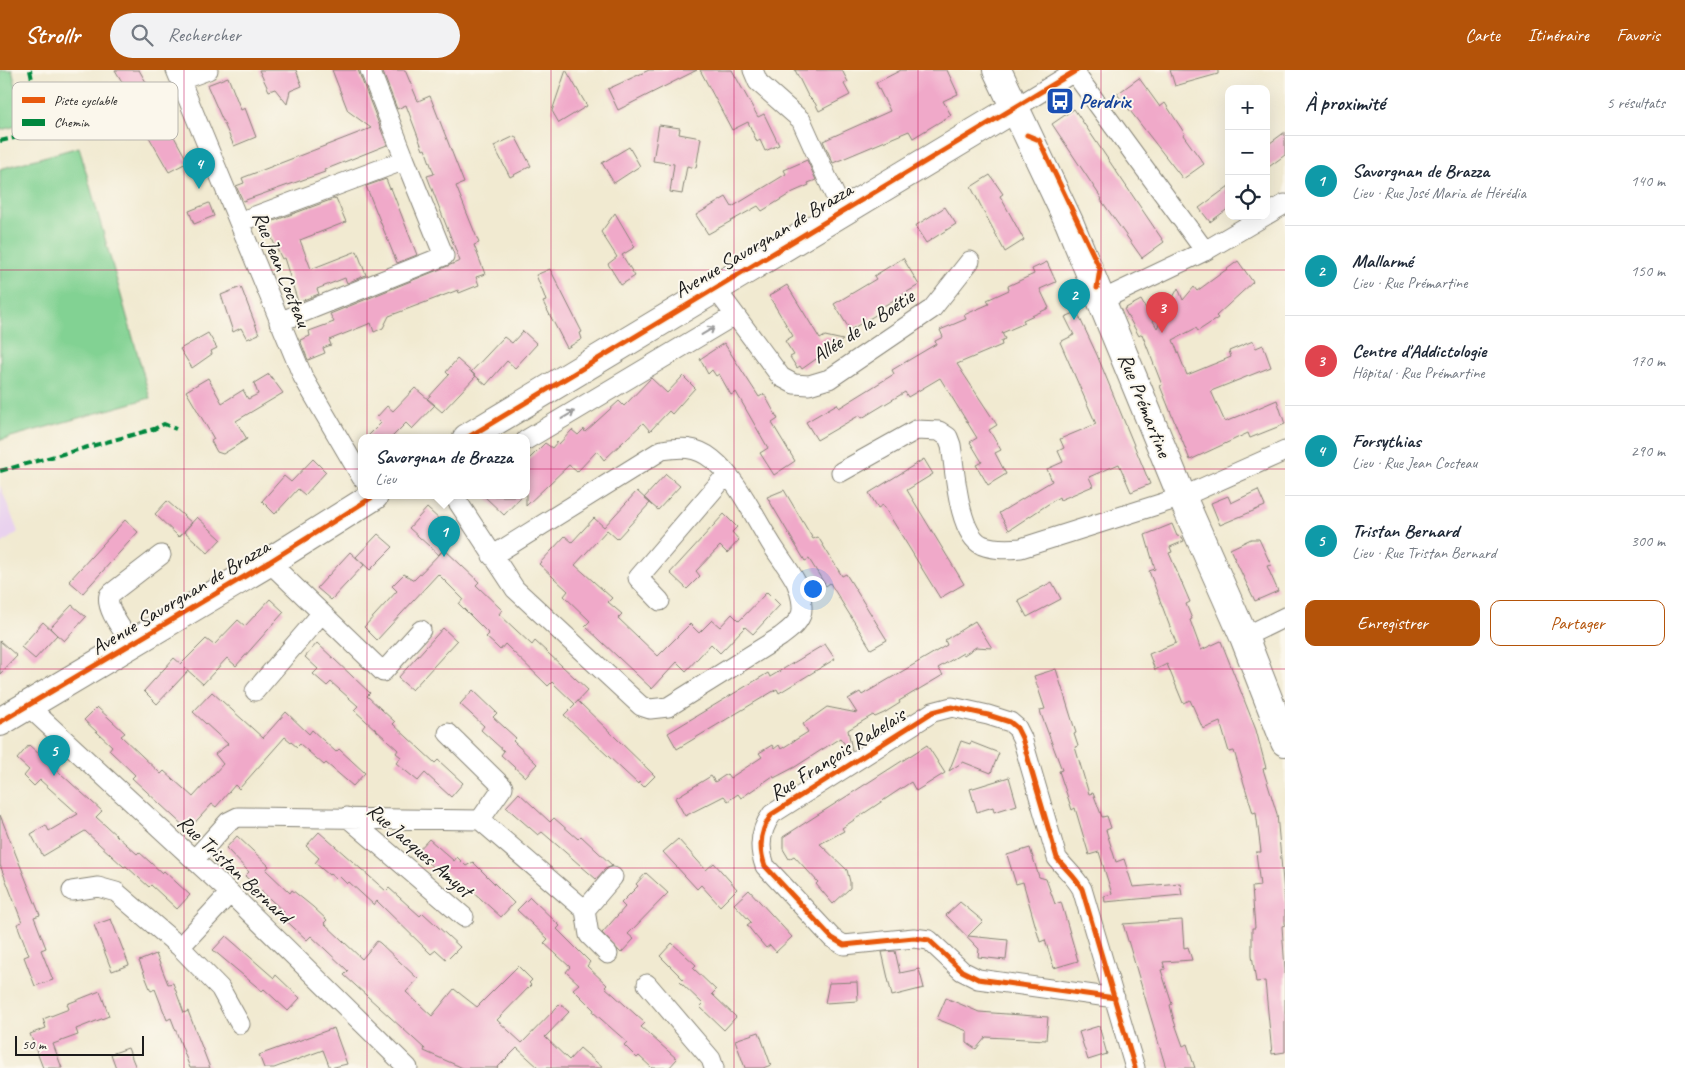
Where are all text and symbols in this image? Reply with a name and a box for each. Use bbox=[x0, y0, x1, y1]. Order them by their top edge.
search box bbox=[110, 13, 460, 58]
text: Strollr bbox=[25, 20, 80, 50]
icon: search bbox=[128, 21, 156, 49]
text: Rechercher bbox=[168, 23, 241, 47]
text: Carte bbox=[1465, 24, 1500, 46]
text: Itinéraire bbox=[1528, 24, 1589, 46]
text: Favoris bbox=[1617, 24, 1660, 46]
legend bbox=[12, 82, 178, 140]
map controls bbox=[1225, 85, 1270, 220]
button: + bbox=[1225, 85, 1270, 130]
bus stop icon: Perdrix bbox=[1045, 86, 1075, 116]
place label: Perdrix bbox=[1079, 88, 1132, 114]
text: À proximité bbox=[1305, 90, 1385, 116]
text: Piste cyclable bbox=[54, 92, 118, 109]
text: 5 résultats bbox=[1606, 93, 1665, 113]
text: Chemin bbox=[54, 114, 90, 131]
button: − bbox=[1225, 130, 1270, 175]
pin: 4 bbox=[183, 148, 215, 189]
text: Savorgnan de Brazza bbox=[1352, 159, 1489, 183]
text: 1 bbox=[1317, 171, 1325, 191]
text: 140 m bbox=[1631, 171, 1665, 191]
street label: Avenue Savorgnan de Brazza bbox=[669, 175, 859, 304]
button: locate bbox=[1225, 175, 1270, 220]
text: Lieu · Rue José Maria de Hérédia bbox=[1352, 183, 1526, 203]
street label: Rue Jean Cocteau bbox=[247, 207, 318, 332]
text: Mallarmé bbox=[1352, 249, 1413, 273]
text: 2 bbox=[1317, 261, 1325, 281]
text: 150 m bbox=[1631, 261, 1665, 281]
text: Lieu · Rue Prémartine bbox=[1352, 273, 1468, 293]
pin: 2 bbox=[1058, 279, 1090, 320]
street label: Allée de la Boétie bbox=[807, 283, 920, 369]
pin: 3 bbox=[1146, 292, 1178, 333]
one-way arrow bbox=[700, 326, 714, 336]
text: Centre d'Addictologie bbox=[1352, 339, 1486, 363]
street label: Rue Prémartine bbox=[1112, 349, 1178, 462]
text: 3 bbox=[1317, 351, 1325, 371]
text: 170 m bbox=[1631, 351, 1665, 371]
text: Hôpital · Rue Prémartine bbox=[1352, 363, 1485, 383]
one-way arrow bbox=[561, 409, 575, 419]
text: Forsythias bbox=[1352, 429, 1421, 453]
popup bbox=[358, 434, 530, 499]
text: 4 bbox=[1317, 441, 1325, 461]
text: 290 m bbox=[1631, 441, 1665, 461]
text: Savorgnan de Brazza bbox=[375, 445, 513, 469]
text: Lieu · Rue Jean Cocteau bbox=[1352, 453, 1477, 473]
text: Lieu bbox=[375, 469, 396, 489]
pin: 1 bbox=[428, 516, 460, 557]
text: Tristan Bernard bbox=[1352, 519, 1459, 543]
text: 5 bbox=[1318, 531, 1324, 551]
text: 300 m bbox=[1631, 531, 1665, 551]
street label: Avenue Savorgnan de Brazza bbox=[86, 532, 276, 661]
text: Lieu · Rue Tristan Bernard bbox=[1352, 543, 1496, 563]
your location bbox=[800, 576, 826, 602]
button: Enregistrer bbox=[1305, 600, 1480, 646]
button: Partager bbox=[1490, 600, 1665, 646]
street label: Rue François Rabelais bbox=[764, 701, 911, 806]
pin: 5 bbox=[38, 735, 70, 776]
street label: Rue Jacques Amyot bbox=[362, 797, 480, 905]
street label: Rue Tristan Bernard bbox=[172, 809, 300, 931]
scale bar bbox=[15, 1033, 144, 1056]
text: 50 m bbox=[22, 1036, 46, 1053]

